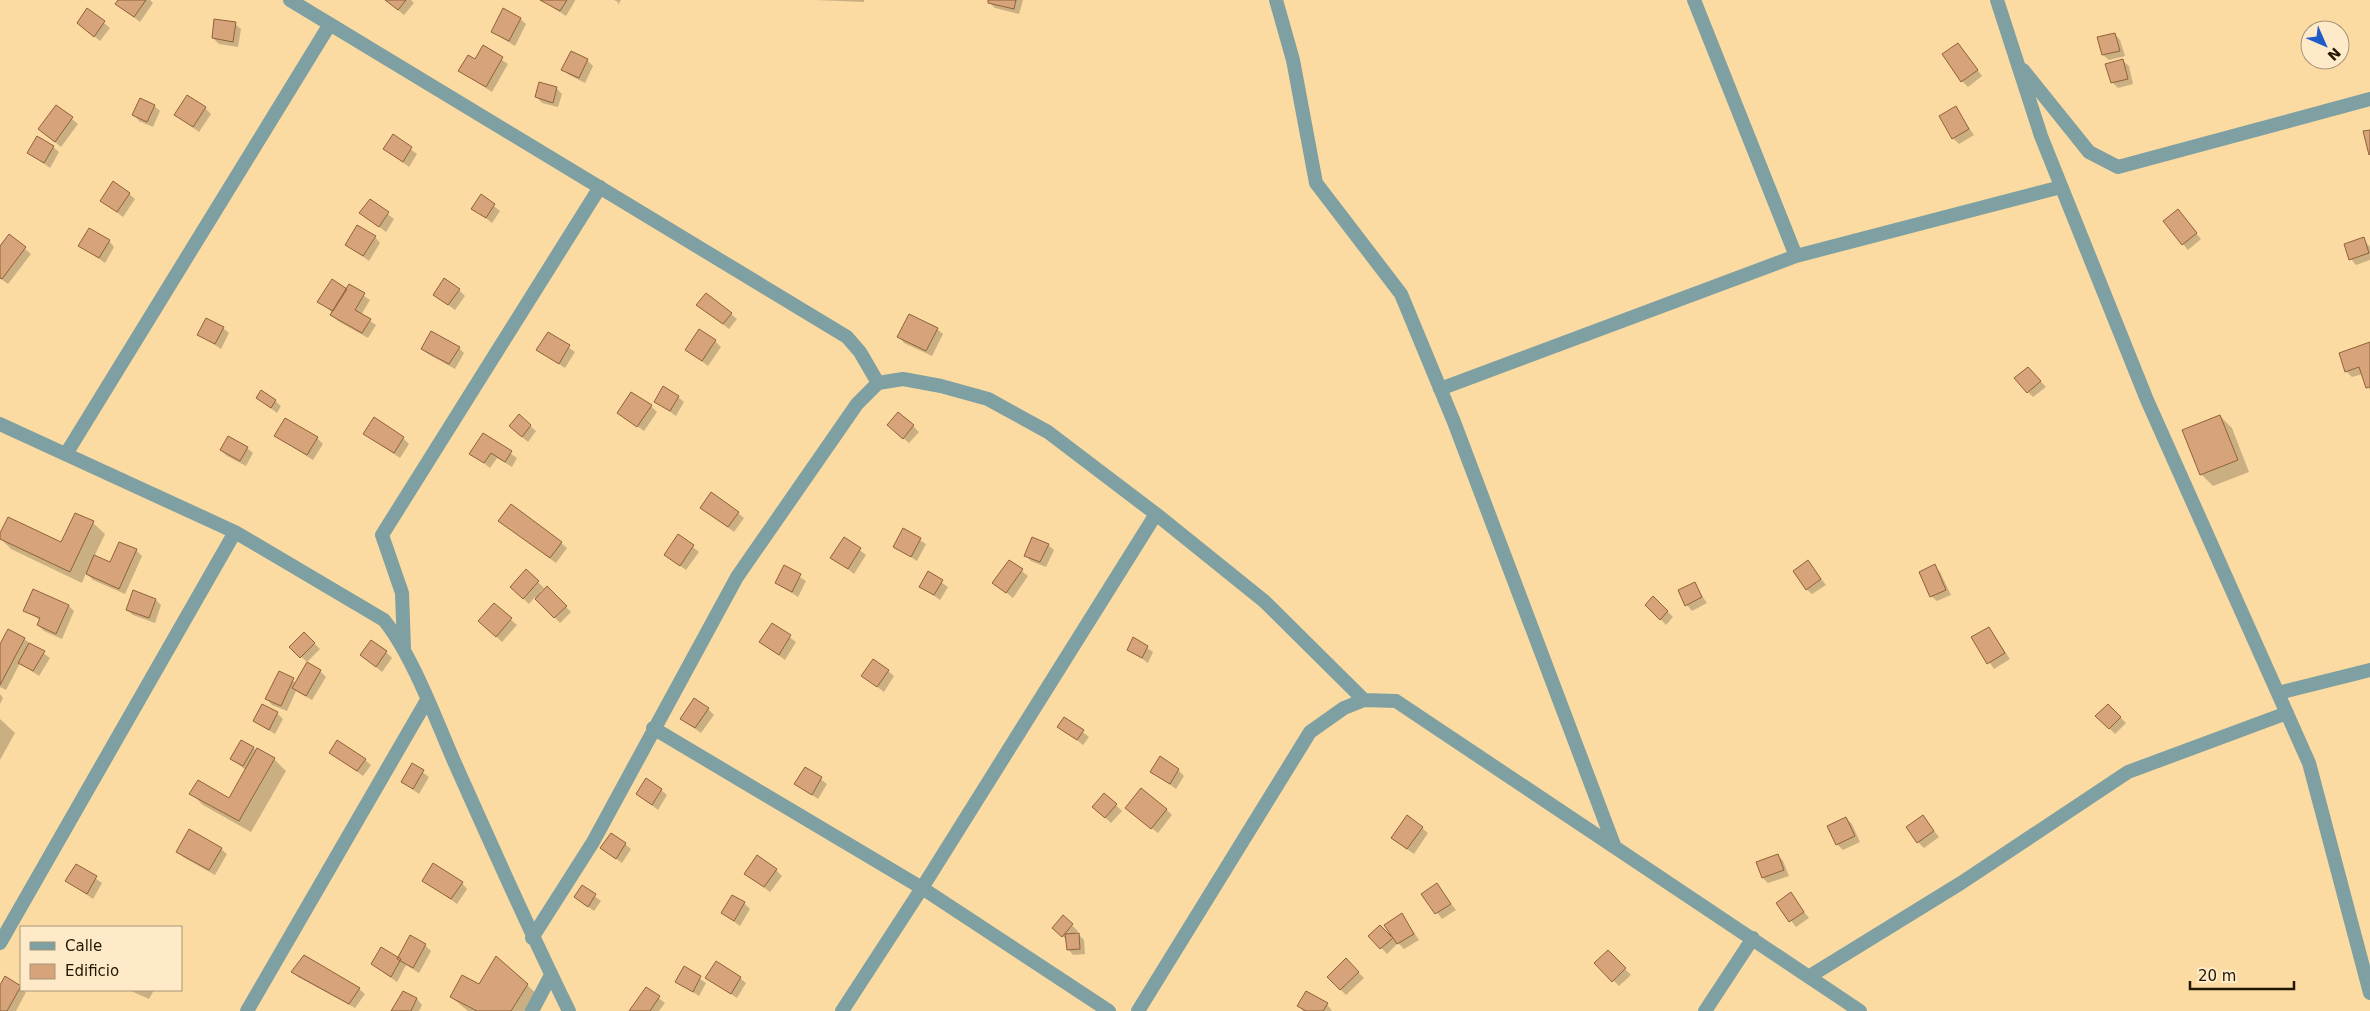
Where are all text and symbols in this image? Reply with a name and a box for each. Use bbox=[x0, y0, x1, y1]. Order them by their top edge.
north arrow bbox=[2300, 20, 2350, 70]
text: N bbox=[2324, 44, 2344, 64]
legend bbox=[20, 926, 182, 991]
text: Calle bbox=[65, 937, 102, 955]
scale bar bbox=[2190, 958, 2294, 990]
text: Edificio bbox=[65, 962, 119, 980]
text: 20 m bbox=[2198, 967, 2236, 985]

